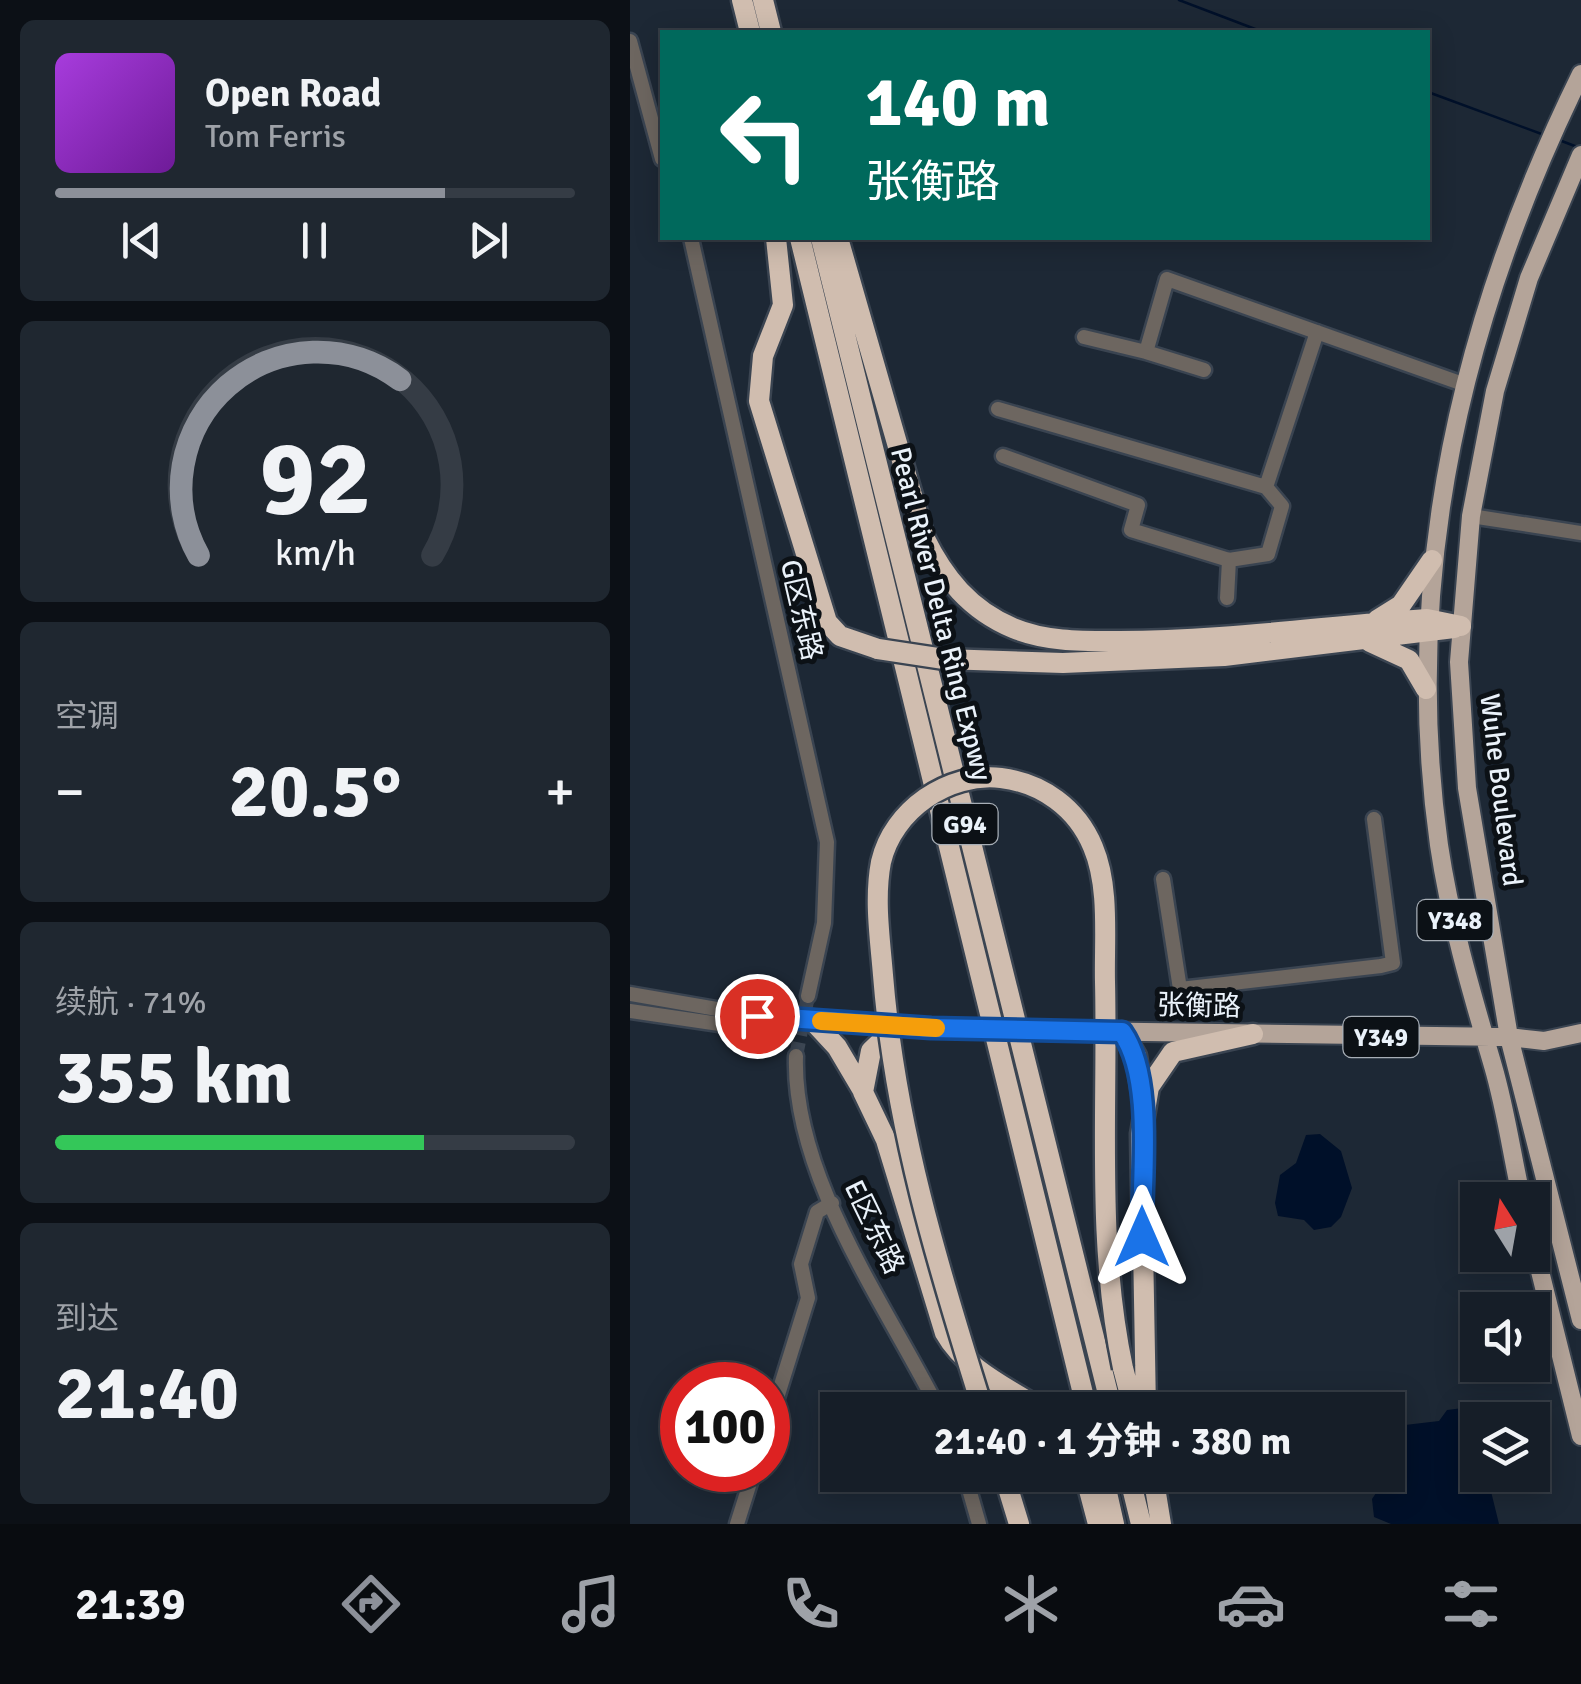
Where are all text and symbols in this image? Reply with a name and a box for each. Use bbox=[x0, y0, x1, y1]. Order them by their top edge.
text: 140 m bbox=[865, 59, 1050, 145]
text: Open Road bbox=[205, 70, 381, 117]
icon: left bbox=[700, 70, 830, 200]
text: Tom Ferris bbox=[205, 117, 346, 156]
text: 张衡路 bbox=[865, 155, 1000, 210]
icon: previous bbox=[114, 213, 169, 268]
icon: pause bbox=[287, 213, 342, 268]
icon: next bbox=[461, 213, 516, 268]
text: 92 bbox=[259, 415, 371, 543]
street label: Pearl River Delta Ring Expwy bbox=[883, 444, 999, 784]
text: km/h bbox=[275, 531, 355, 575]
street label: G区东路 bbox=[773, 556, 829, 664]
street label: Wuhe Boulevard bbox=[1472, 692, 1530, 888]
text: 空调 bbox=[55, 697, 119, 736]
text: 20.5° bbox=[229, 745, 402, 838]
text: − bbox=[55, 758, 85, 826]
text: + bbox=[545, 758, 575, 826]
road number: G94 bbox=[932, 804, 998, 844]
road number: Y348 bbox=[1418, 900, 1492, 940]
pin bbox=[715, 974, 800, 1059]
text: 续航 · 71% bbox=[55, 983, 206, 1022]
street label: 张衡路 bbox=[1157, 988, 1241, 1024]
icon: arrive bbox=[730, 989, 785, 1044]
road number: Y349 bbox=[1344, 1017, 1418, 1057]
text: 355 km bbox=[55, 1031, 293, 1124]
street label: E区东路 bbox=[837, 1175, 911, 1279]
north arrow bbox=[1460, 1182, 1550, 1272]
map controls bbox=[1460, 1182, 1550, 1492]
position arrow bbox=[1090, 1185, 1194, 1289]
button: sound bbox=[1460, 1292, 1550, 1382]
text: 到达 bbox=[55, 1299, 119, 1338]
text: 21:40 bbox=[55, 1347, 239, 1440]
speed limit sign: 100 bbox=[660, 1362, 790, 1492]
button: layers bbox=[1460, 1402, 1550, 1492]
text: 21:40 · 1 分钟 · 380 m bbox=[934, 1418, 1291, 1465]
icon: directions bbox=[336, 1569, 406, 1639]
icon: music bbox=[556, 1569, 626, 1639]
icon: phone bbox=[776, 1569, 846, 1639]
icon: climate bbox=[996, 1569, 1066, 1639]
icon: car bbox=[1216, 1569, 1286, 1639]
icon: filters bbox=[1436, 1569, 1506, 1639]
text: 21:39 bbox=[75, 1577, 185, 1632]

